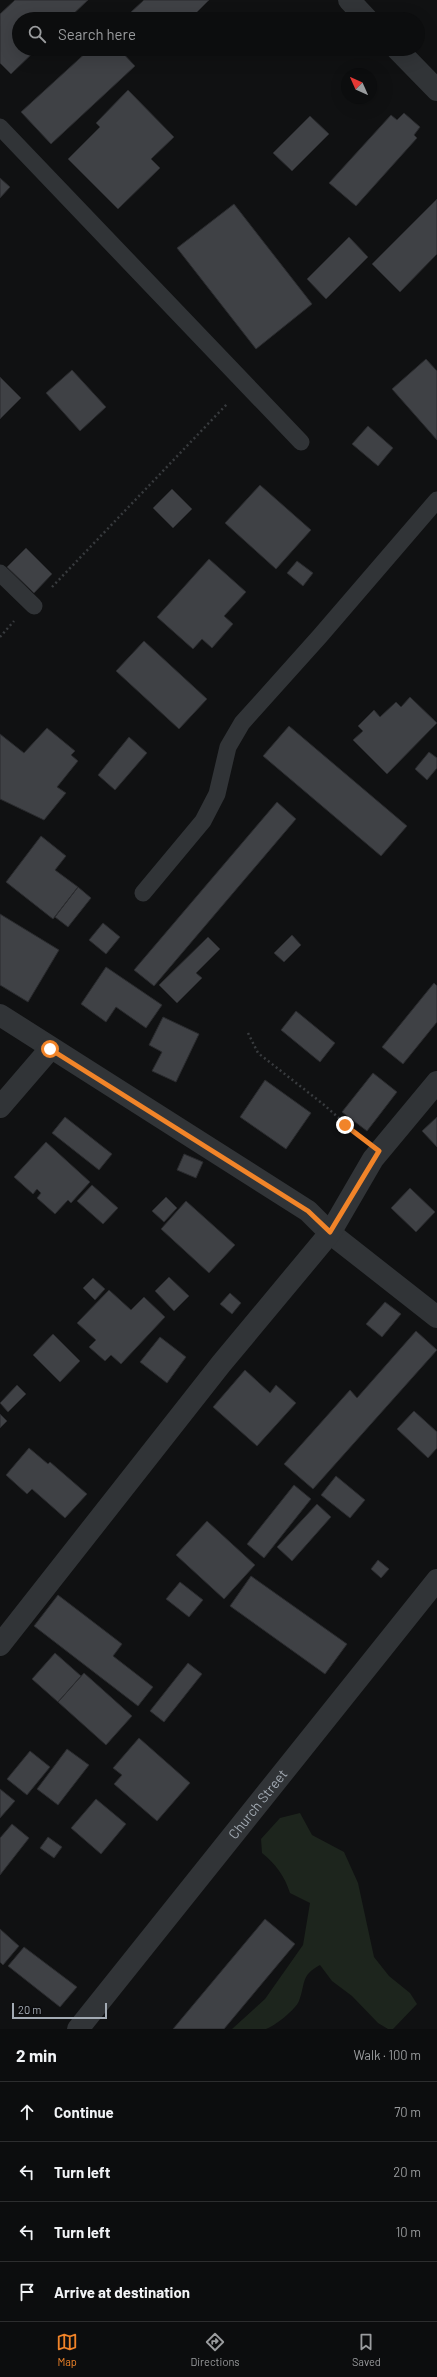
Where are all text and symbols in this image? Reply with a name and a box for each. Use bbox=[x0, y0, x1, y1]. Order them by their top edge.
search box bbox=[12, 12, 425, 56]
icon: search bbox=[26, 23, 48, 45]
text: Search here bbox=[58, 25, 136, 43]
north arrow bbox=[341, 68, 377, 104]
route start bbox=[41, 1040, 59, 1058]
route end bbox=[336, 1116, 354, 1134]
street label: Church Street bbox=[224, 1765, 290, 1842]
scale bar bbox=[12, 2001, 107, 2020]
text: 20 m bbox=[18, 2003, 41, 2016]
text: 2 min bbox=[16, 2045, 57, 2065]
text: Walk · 100 m bbox=[354, 2047, 421, 2063]
icon: ahead bbox=[16, 2101, 38, 2123]
text: Continue bbox=[54, 2103, 114, 2121]
text: 70 m bbox=[394, 2104, 421, 2120]
icon: left bbox=[16, 2161, 38, 2183]
text: Turn left bbox=[54, 2163, 110, 2181]
text: 20 m bbox=[393, 2164, 421, 2180]
icon: left bbox=[16, 2221, 38, 2243]
text: Turn left bbox=[54, 2223, 110, 2241]
text: 10 m bbox=[396, 2224, 421, 2240]
icon: arrive bbox=[16, 2281, 38, 2303]
text: Arrive at destination bbox=[54, 2283, 190, 2301]
tab: Map bbox=[56, 2331, 78, 2368]
tab: Directions bbox=[190, 2331, 240, 2368]
tab: Saved bbox=[352, 2331, 381, 2368]

